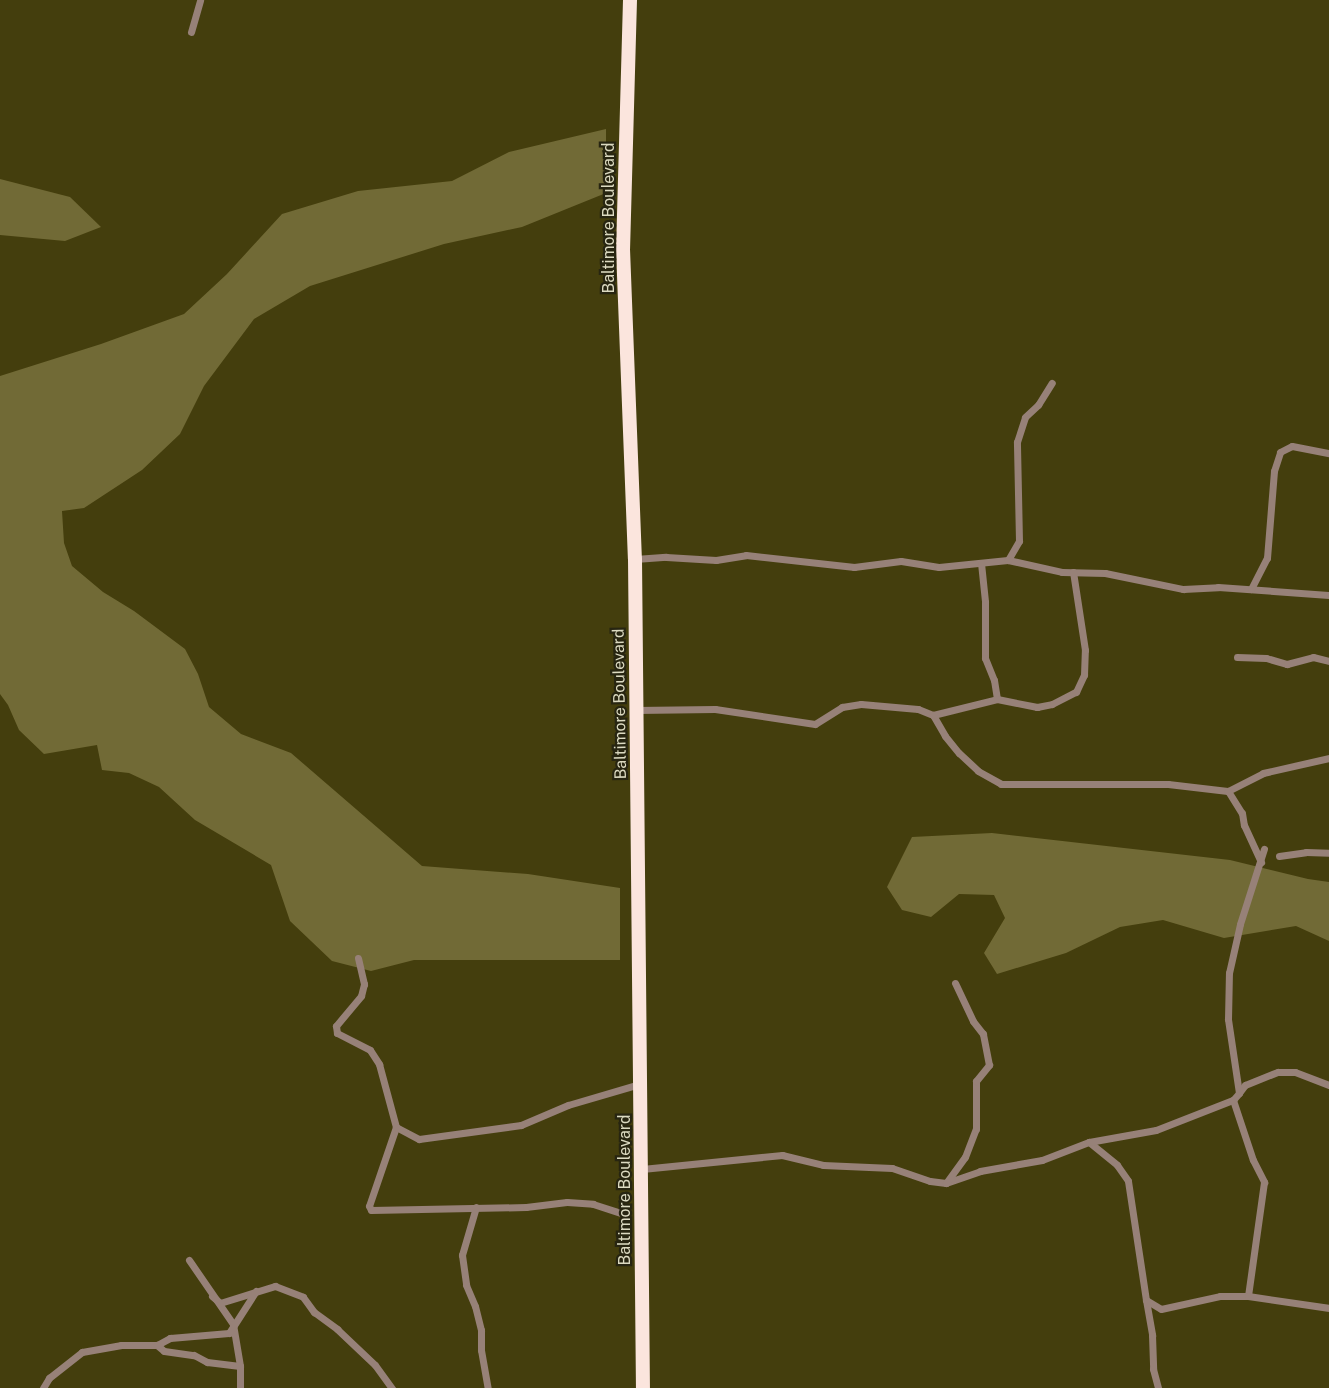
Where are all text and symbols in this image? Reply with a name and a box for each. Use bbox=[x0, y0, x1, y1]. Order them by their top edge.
street label: Baltimore Boulevard bbox=[599, 142, 619, 294]
street label: Baltimore Boulevard bbox=[609, 628, 631, 780]
street label: Baltimore Boulevard bbox=[615, 1114, 635, 1266]

